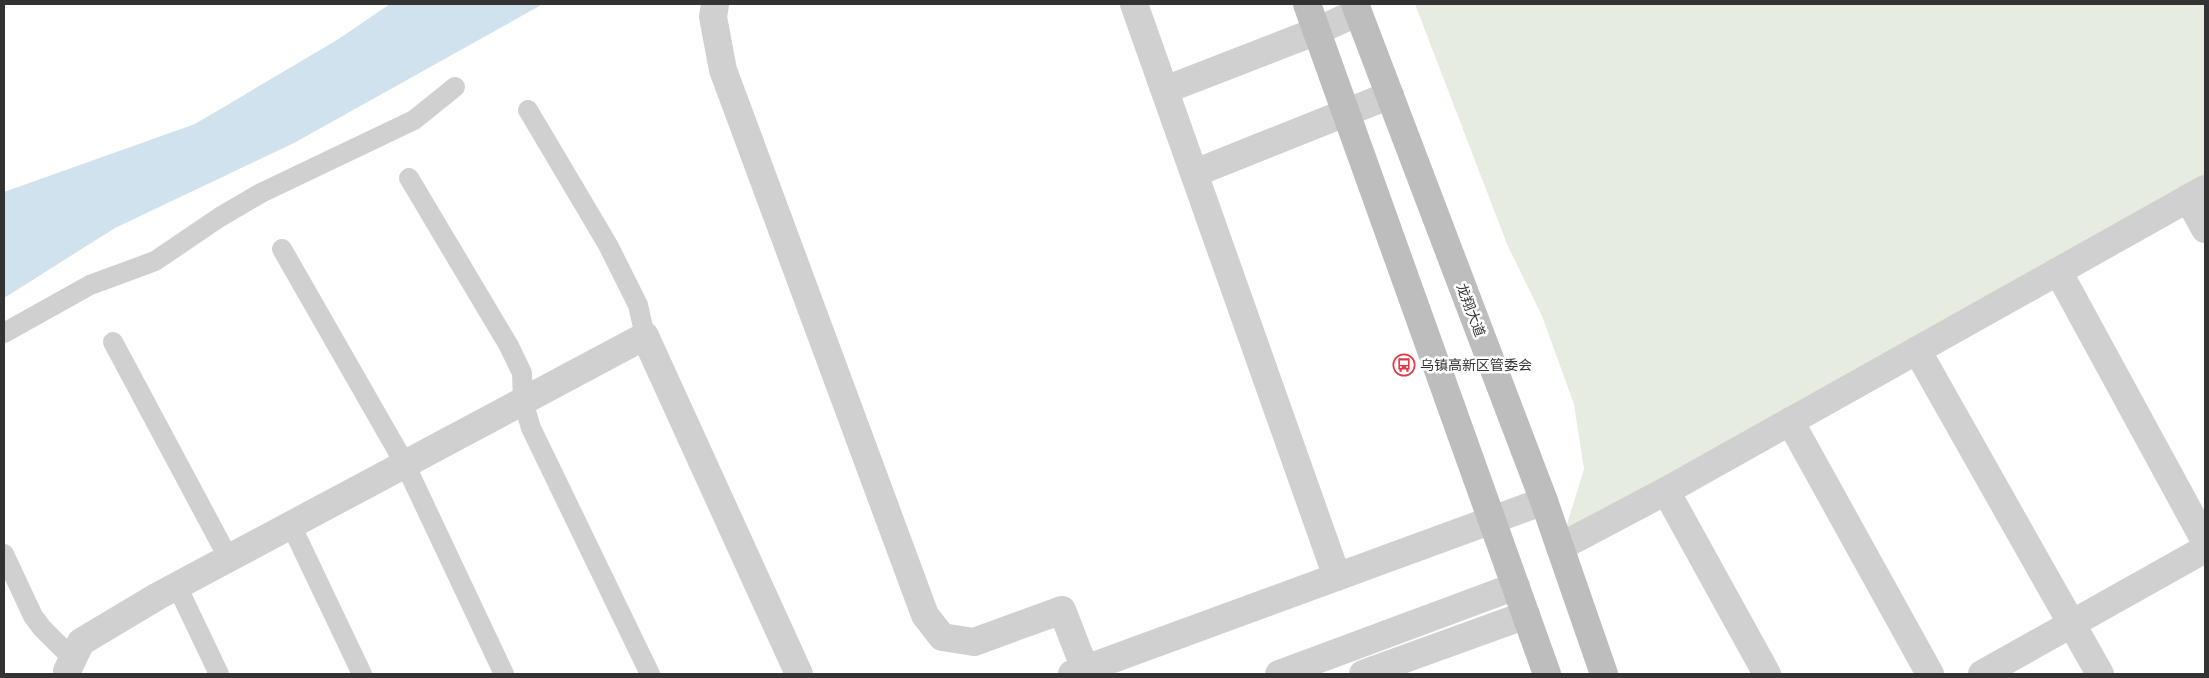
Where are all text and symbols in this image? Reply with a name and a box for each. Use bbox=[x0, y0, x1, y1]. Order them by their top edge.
street label: 龙翔大道 bbox=[1453, 281, 1489, 339]
bus stop icon: 乌镇高新区管委会 bbox=[1392, 353, 1416, 377]
place label: 乌镇高新区管委会 bbox=[1420, 357, 1532, 374]

